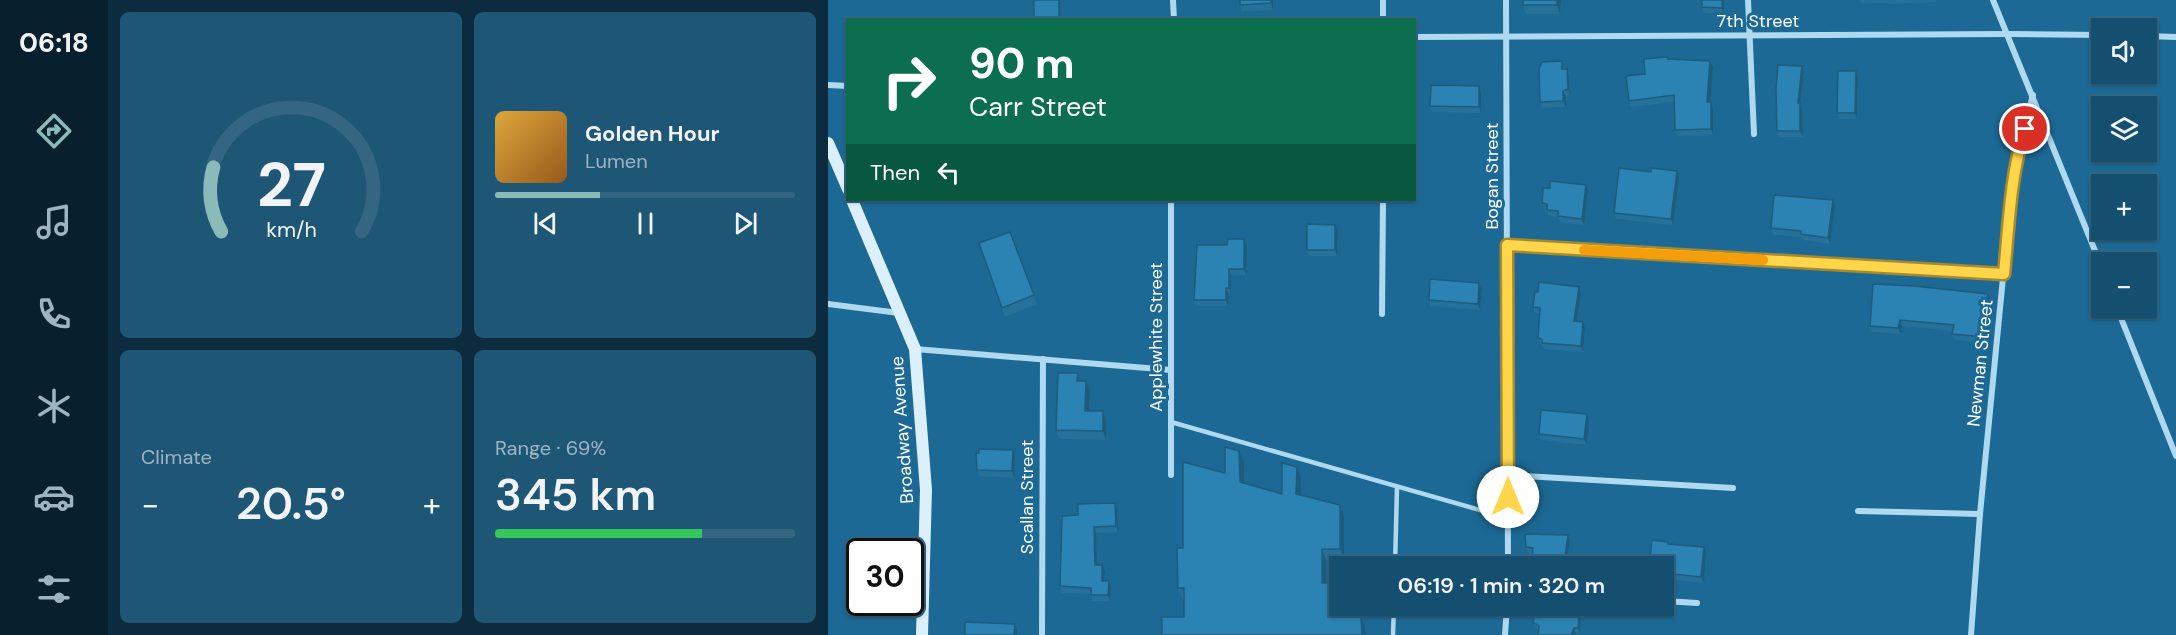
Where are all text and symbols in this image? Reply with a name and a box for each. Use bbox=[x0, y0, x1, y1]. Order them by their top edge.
street label: 7th Street bbox=[1717, 9, 1799, 33]
map controls bbox=[2091, 18, 2157, 318]
button: sound bbox=[2091, 18, 2157, 84]
text: 06:18 bbox=[19, 25, 89, 60]
text: 90 m bbox=[969, 36, 1075, 91]
icon: right bbox=[870, 42, 948, 120]
text: Carr Street bbox=[969, 89, 1107, 124]
button: layers bbox=[2091, 96, 2157, 162]
pin bbox=[1999, 103, 2050, 154]
icon: directions bbox=[33, 110, 75, 152]
icon: arrive bbox=[2008, 112, 2041, 145]
text: Golden Hour bbox=[585, 119, 720, 148]
street label: Bogan Street bbox=[1480, 122, 1504, 230]
text: 27 bbox=[256, 144, 326, 225]
text: Lumen bbox=[585, 148, 648, 174]
icon: left bbox=[932, 156, 965, 189]
text: Then bbox=[870, 158, 920, 187]
button: + bbox=[2091, 174, 2157, 240]
icon: music bbox=[33, 201, 75, 243]
icon: previous bbox=[529, 207, 562, 240]
icon: pause bbox=[629, 207, 662, 240]
icon: next bbox=[729, 207, 762, 240]
text: km/h bbox=[266, 217, 316, 245]
button: − bbox=[2091, 252, 2157, 318]
street label: Applewhite Street bbox=[1144, 262, 1168, 412]
icon: phone bbox=[33, 293, 75, 335]
street label: Newman Street bbox=[1961, 298, 1999, 428]
street label: Broadway Avenue bbox=[885, 355, 919, 505]
icon: climate bbox=[33, 385, 75, 427]
text: Range · 69% bbox=[495, 435, 606, 461]
street label: Scallan Street bbox=[1015, 440, 1039, 554]
text: Climate bbox=[141, 444, 212, 470]
text: 345 km bbox=[495, 465, 656, 524]
position arrow bbox=[1476, 465, 1540, 529]
text: 20.5° bbox=[236, 474, 346, 533]
icon: car bbox=[33, 476, 75, 518]
text: − bbox=[141, 483, 159, 526]
text: + bbox=[423, 483, 441, 526]
speed limit sign: 30 bbox=[846, 538, 924, 616]
icon: filters bbox=[33, 568, 75, 610]
text: 06:19 · 1 min · 320 m bbox=[1398, 571, 1605, 600]

